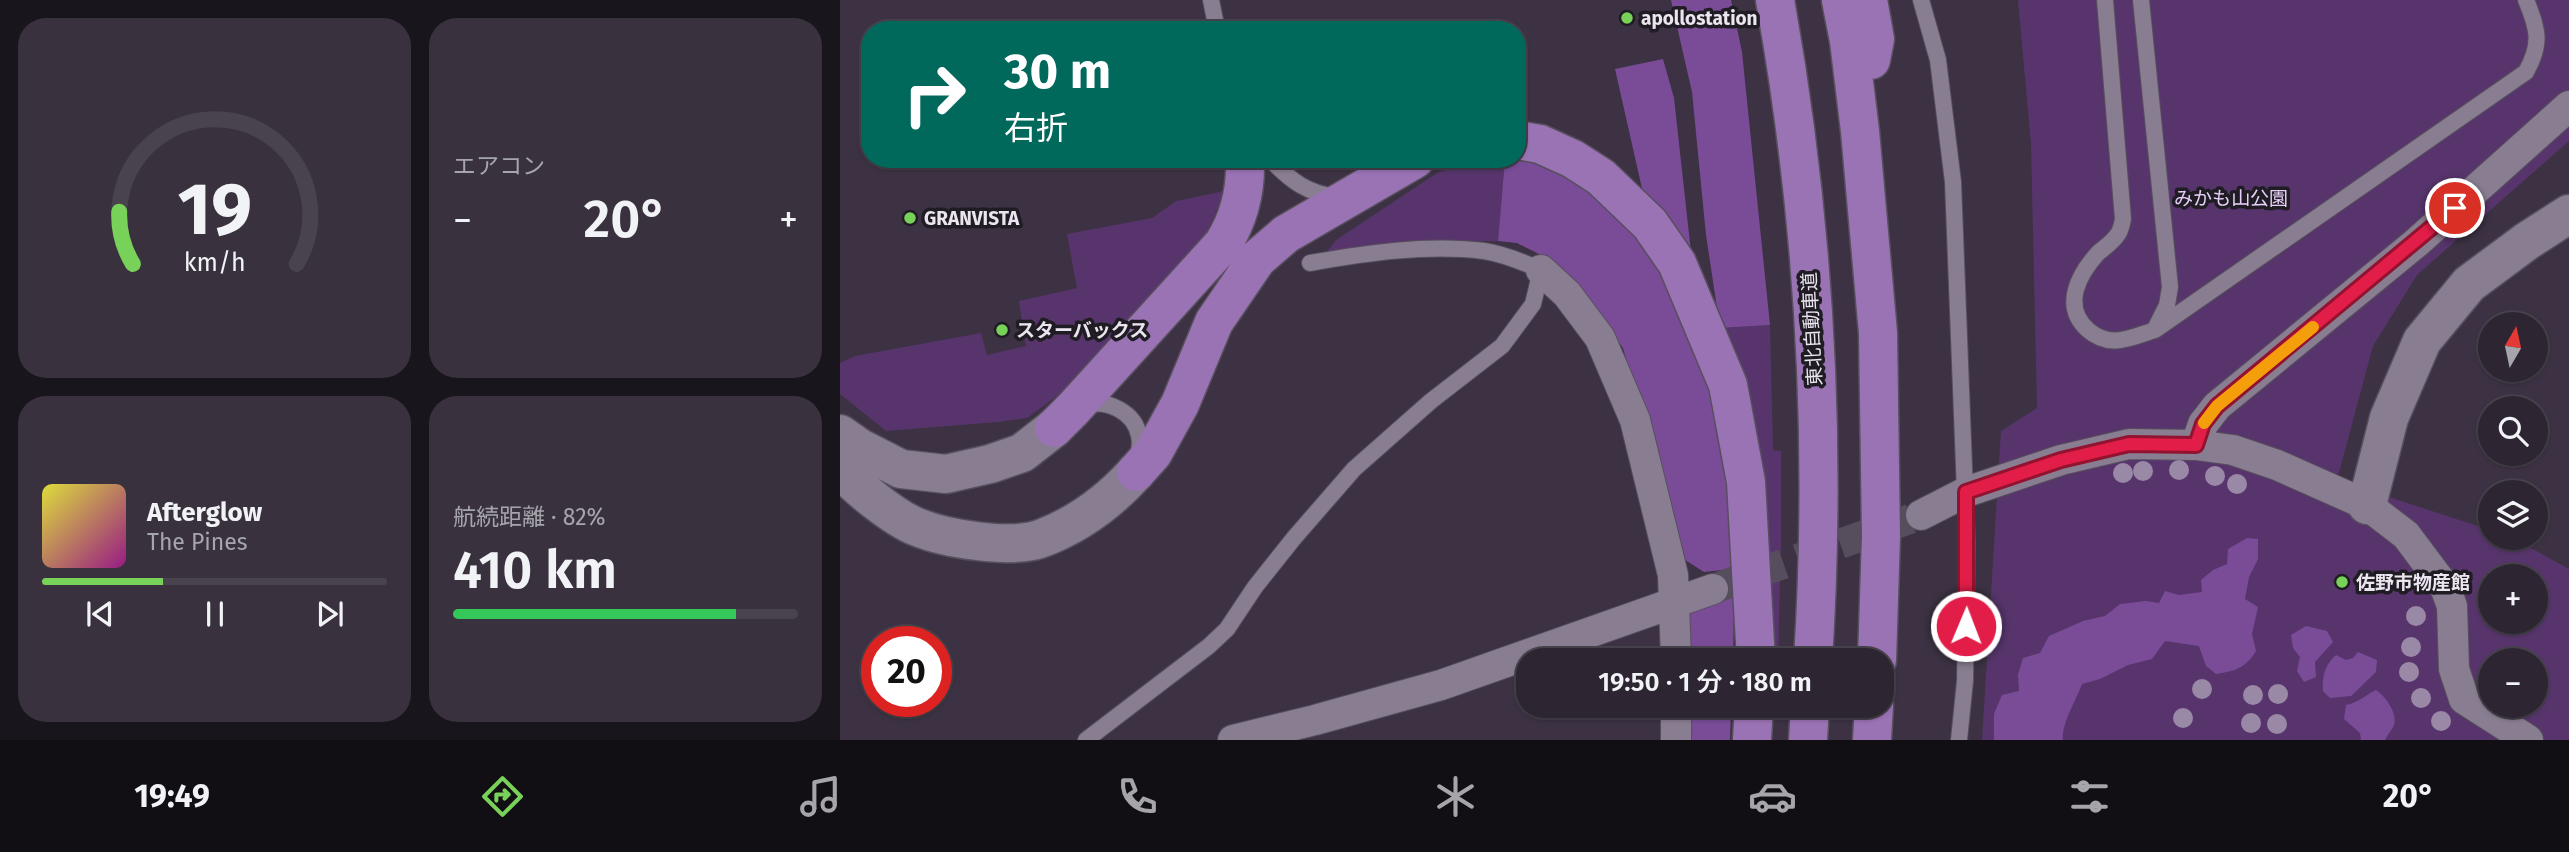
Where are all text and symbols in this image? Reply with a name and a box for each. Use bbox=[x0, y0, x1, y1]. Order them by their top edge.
place label: apollostation bbox=[1641, 7, 1758, 30]
marker: apollostation bbox=[1619, 10, 1635, 26]
text: 30 m bbox=[1004, 42, 1111, 101]
icon: right bbox=[889, 49, 980, 140]
text: 右折 bbox=[1004, 109, 1068, 147]
text: エアコン bbox=[453, 152, 545, 180]
text: 19 bbox=[177, 166, 252, 253]
pin bbox=[2425, 178, 2485, 238]
park label: みかも山公園 bbox=[2174, 187, 2288, 210]
text: 20° bbox=[584, 188, 667, 251]
icon: arrive bbox=[2436, 189, 2474, 227]
text: − bbox=[453, 197, 472, 243]
text: + bbox=[779, 197, 798, 243]
place label: GRANVISTA bbox=[924, 207, 1020, 230]
marker: GRANVISTA bbox=[902, 210, 918, 226]
text: km/h bbox=[184, 248, 245, 278]
street label: 東北自動車道 bbox=[1798, 271, 1826, 387]
north arrow bbox=[2478, 312, 2548, 382]
map controls bbox=[2478, 312, 2548, 718]
place label: スターバックス bbox=[1016, 319, 1148, 342]
marker: スターバックス bbox=[994, 322, 1010, 338]
button: search bbox=[2478, 396, 2548, 466]
button: layers bbox=[2478, 480, 2548, 550]
text: Afterglow bbox=[147, 497, 262, 528]
text: 航続距離 · 82% bbox=[453, 503, 606, 531]
text: The Pines bbox=[147, 528, 248, 556]
text: 410 km bbox=[453, 539, 617, 602]
button: + bbox=[2478, 564, 2548, 634]
place label: 佐野市物産館 bbox=[2356, 571, 2470, 594]
marker: 佐野市物産館 bbox=[2334, 574, 2350, 590]
position arrow bbox=[1929, 589, 2003, 663]
icon: previous bbox=[81, 595, 119, 633]
icon: pause bbox=[196, 595, 234, 633]
icon: next bbox=[311, 595, 349, 633]
speed limit sign: 20 bbox=[861, 626, 952, 717]
button: − bbox=[2478, 648, 2548, 718]
text: 19:50 · 1 分 · 180 m bbox=[1598, 667, 1812, 698]
icon: directions bbox=[478, 772, 527, 821]
icon: music bbox=[796, 772, 845, 821]
icon: phone bbox=[1113, 772, 1162, 821]
icon: climate bbox=[1431, 772, 1480, 821]
icon: car bbox=[1748, 772, 1797, 821]
icon: filters bbox=[2065, 772, 2114, 821]
text: 19:49 bbox=[134, 777, 210, 815]
text: 20° bbox=[2383, 777, 2435, 815]

